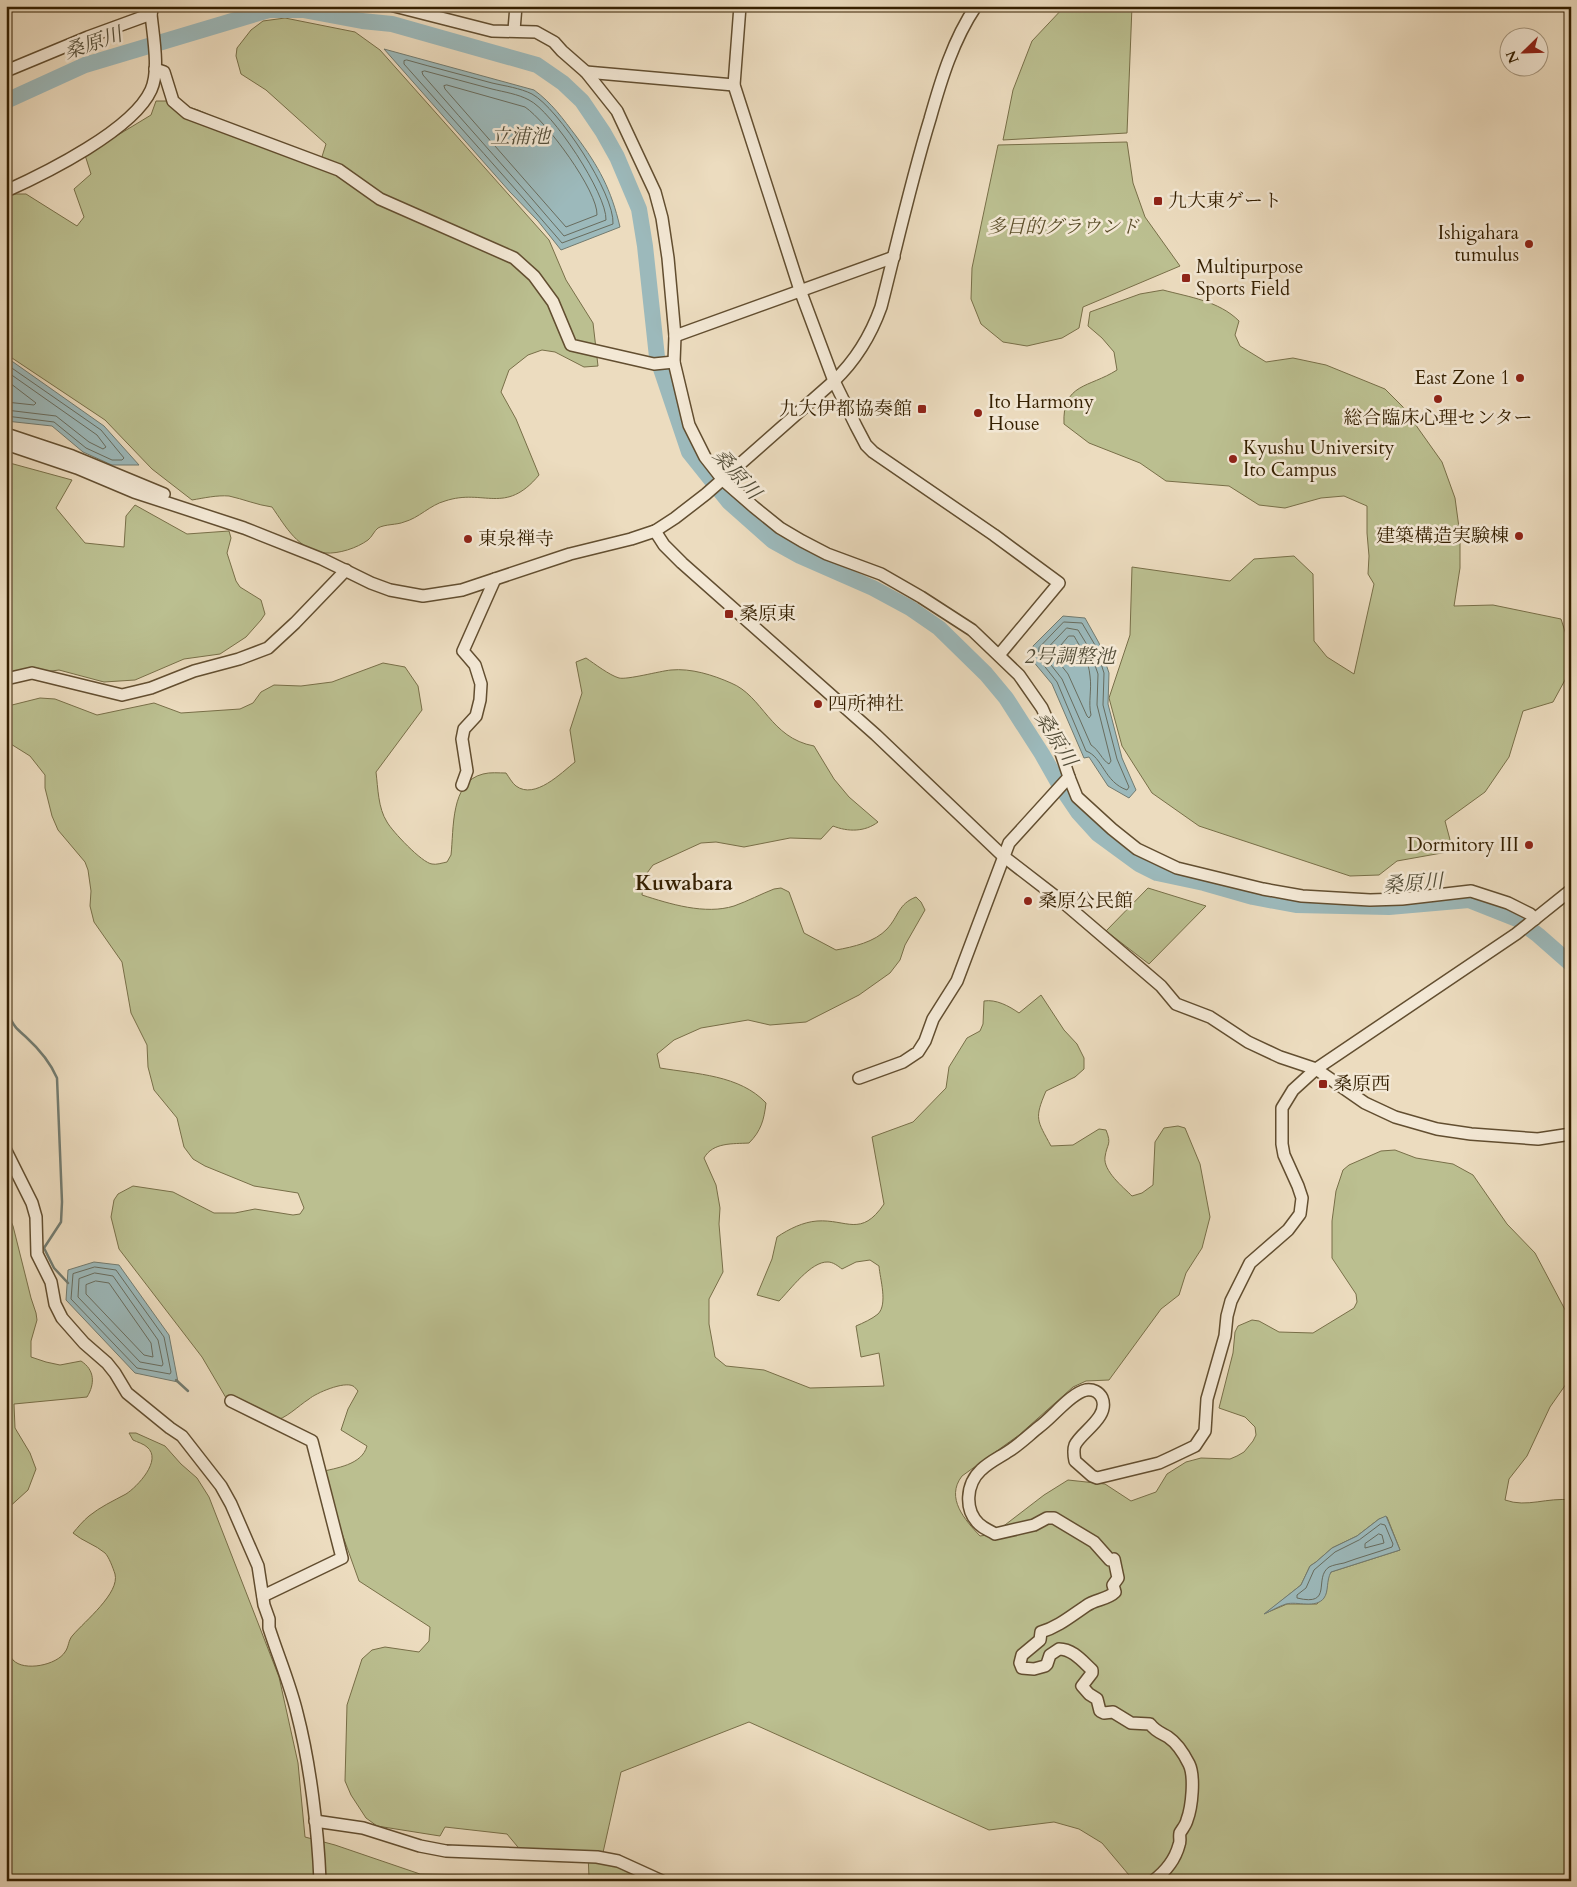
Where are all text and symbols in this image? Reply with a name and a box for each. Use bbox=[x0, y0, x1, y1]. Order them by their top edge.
water label: 桑原川 bbox=[60, 20, 128, 66]
north arrow bbox=[1500, 28, 1550, 78]
text: N bbox=[1501, 48, 1524, 66]
water label: 立浦池 bbox=[490, 123, 552, 150]
place label: 九大東ゲート bbox=[1168, 188, 1282, 214]
marker: 九大東ゲート bbox=[1152, 195, 1164, 207]
park label: 多目的グラウンド bbox=[987, 214, 1140, 240]
place label: Ishigahara tumulus bbox=[1438, 220, 1519, 268]
marker: Ishigahara tumulus bbox=[1523, 238, 1535, 250]
place label: Multipurpose Sports Field bbox=[1196, 254, 1303, 302]
marker: Multipurpose Sports Field bbox=[1180, 272, 1192, 284]
place label: East Zone 1 bbox=[1415, 365, 1510, 391]
marker: East Zone 1 bbox=[1514, 372, 1526, 384]
place label: Ito Harmony House bbox=[988, 389, 1094, 437]
marker: 総合臨床心理センター bbox=[1432, 393, 1444, 405]
place label: 九大伊都協奏館 bbox=[779, 396, 912, 422]
marker: 九大伊都協奏館 bbox=[916, 403, 928, 415]
place label: 総合臨床心理センター bbox=[1343, 405, 1533, 431]
marker: Ito Harmony House bbox=[972, 407, 984, 419]
place label: Kyushu University Ito Campus bbox=[1243, 435, 1394, 483]
water label: 桑原川 bbox=[707, 443, 768, 507]
marker: Kyushu University Ito Campus bbox=[1227, 453, 1239, 465]
place label: 建築構造実験棟 bbox=[1376, 523, 1509, 549]
place label: 東泉禅寺 bbox=[478, 526, 554, 552]
marker: 建築構造実験棟 bbox=[1513, 530, 1525, 542]
marker: 東泉禅寺 bbox=[462, 533, 474, 545]
place label: 桑原東 bbox=[739, 601, 796, 627]
marker: 桑原東 bbox=[723, 608, 735, 620]
water label: 2号調整池 bbox=[1024, 643, 1117, 670]
place label: 四所神社 bbox=[828, 691, 904, 717]
marker: 四所神社 bbox=[812, 698, 824, 710]
water label: 桑原川 bbox=[1029, 706, 1084, 773]
place label: Dormitory III bbox=[1407, 832, 1519, 858]
marker: Dormitory III bbox=[1523, 839, 1535, 851]
water label: 桑原川 bbox=[1382, 867, 1446, 899]
district label: Kuwabara bbox=[635, 869, 734, 898]
place label: 桑原公民館 bbox=[1038, 888, 1133, 914]
marker: 桑原公民館 bbox=[1022, 895, 1034, 907]
place label: 桑原西 bbox=[1333, 1071, 1390, 1097]
marker: 桑原西 bbox=[1317, 1078, 1329, 1090]

